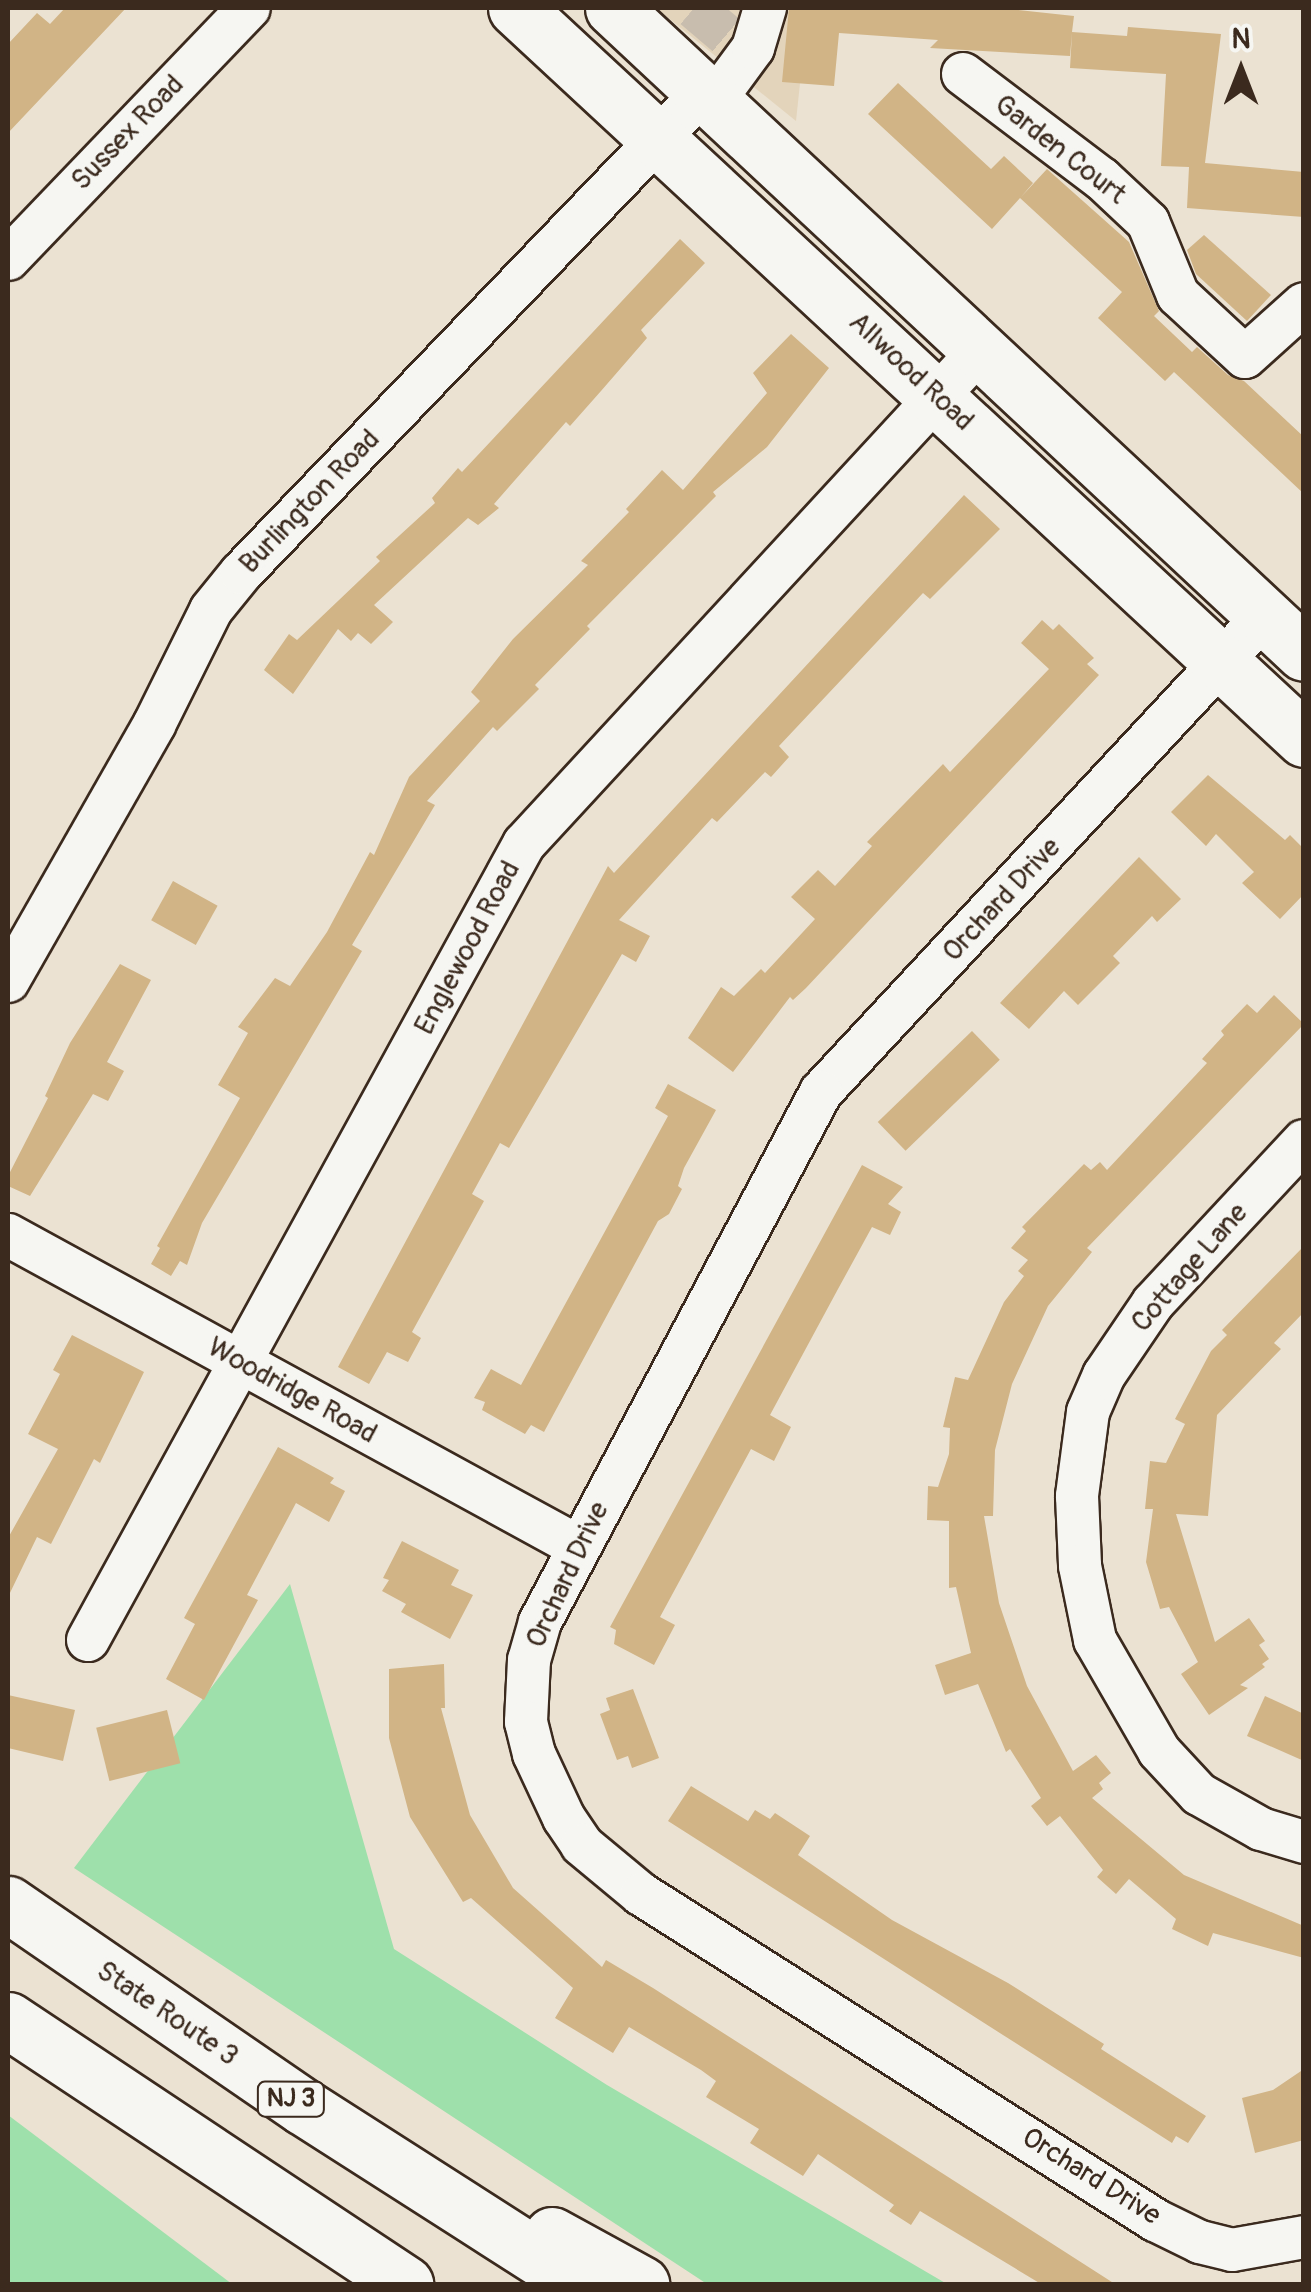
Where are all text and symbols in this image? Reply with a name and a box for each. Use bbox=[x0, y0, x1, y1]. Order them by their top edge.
north arrow bbox=[1191, 20, 1291, 120]
text: N bbox=[1232, 22, 1250, 57]
street label: Sussex Road bbox=[65, 68, 191, 198]
street label: Garden Court bbox=[987, 88, 1133, 212]
street label: Allwood Road bbox=[842, 306, 980, 438]
street label: Burlington Road bbox=[233, 423, 387, 581]
street label: Orchard Drive bbox=[936, 831, 1068, 969]
street label: Englewood Road bbox=[408, 855, 528, 1041]
street label: Cottage Lane bbox=[1125, 1197, 1255, 1339]
street label: Woodridge Road bbox=[202, 1331, 382, 1451]
street label: Orchard Drive bbox=[520, 1497, 616, 1653]
street label: State Route 3 bbox=[90, 1954, 244, 2074]
road number: NJ 3 bbox=[256, 2079, 326, 2119]
street label: Orchard Drive bbox=[1015, 2121, 1167, 2233]

